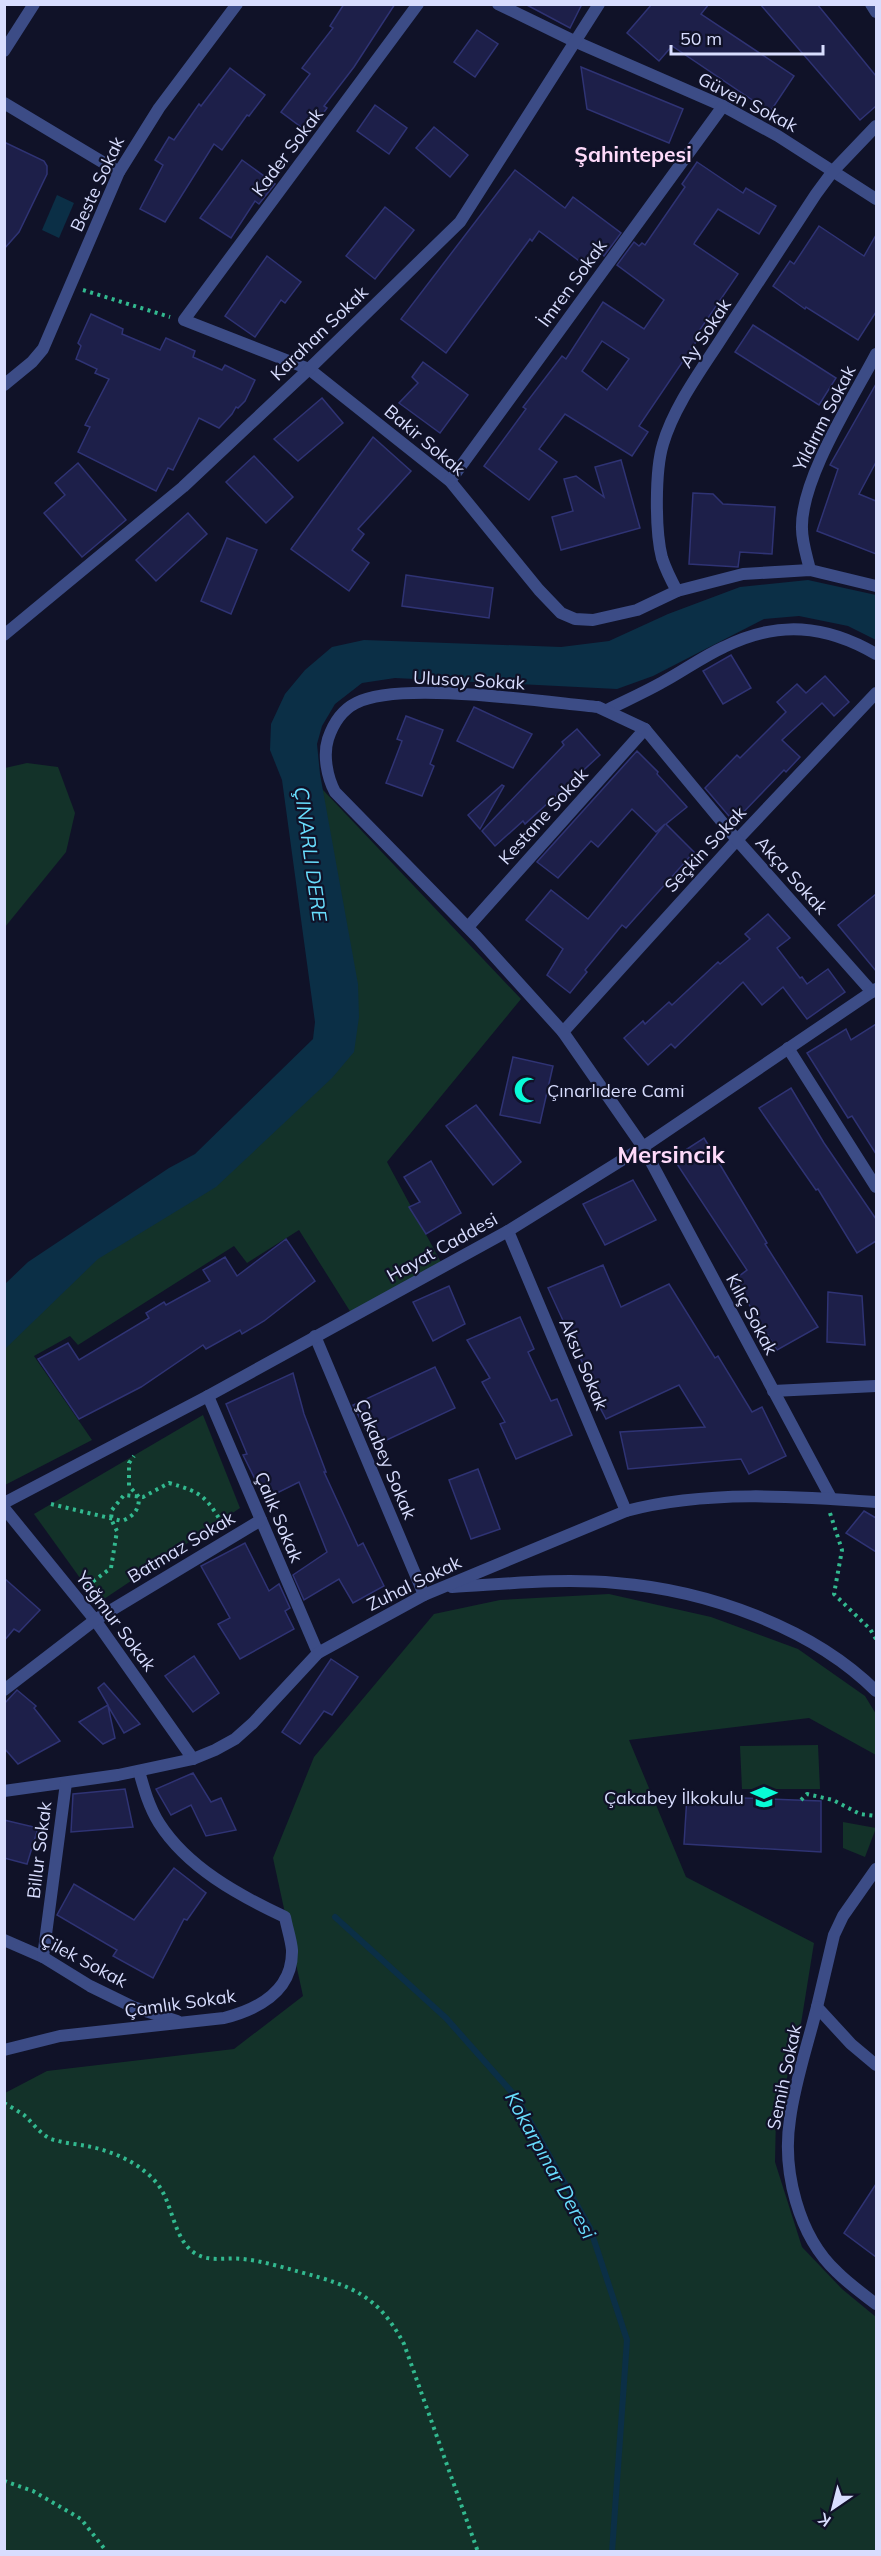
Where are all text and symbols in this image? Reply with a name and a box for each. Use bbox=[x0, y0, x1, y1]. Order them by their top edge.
scale bar bbox=[671, 18, 822, 56]
text: 50 m bbox=[680, 27, 722, 50]
street label: Güven Sokak bbox=[694, 67, 802, 137]
street label: Kader Sokak bbox=[246, 103, 328, 201]
street label: Beste Sokak bbox=[65, 132, 129, 235]
district label: Şahintepesi bbox=[574, 141, 692, 167]
street label: İmren Sokak bbox=[533, 234, 612, 331]
street label: Karahan Sokak bbox=[265, 280, 373, 385]
street label: Ay Sokak bbox=[674, 294, 736, 372]
street label: Yıldırım Sokak bbox=[787, 361, 861, 475]
street label: Bakir Sokak bbox=[380, 400, 471, 481]
street label: Ulusoy Sokak bbox=[413, 666, 526, 694]
street label: Kestane Sokak bbox=[493, 762, 593, 869]
water label: ÇINARLI DERE bbox=[289, 785, 333, 924]
street label: Seçkin Sokak bbox=[659, 801, 751, 897]
street label: Akça Sokak bbox=[751, 831, 834, 919]
mosque icon: Çınarlıdere Cami bbox=[512, 1075, 542, 1105]
place label: Çınarlıdere Cami bbox=[547, 1079, 684, 1102]
district label: Mersincik bbox=[617, 1139, 726, 1169]
street label: Hayat Caddesi bbox=[383, 1207, 501, 1287]
street label: Kılıç Sokak bbox=[721, 1269, 783, 1359]
street label: Aksu Sokak bbox=[554, 1315, 614, 1414]
street label: Çakabey Sokak bbox=[350, 1395, 422, 1523]
street label: Çalık Sokak bbox=[250, 1468, 309, 1566]
street label: Batmaz Sokak bbox=[123, 1506, 239, 1588]
street label: Zuhal Sokak bbox=[363, 1550, 466, 1616]
street label: Yağmur Sokak bbox=[70, 1566, 162, 1676]
school or university icon: Çakabey İlkokulu bbox=[749, 1782, 779, 1812]
place label: Çakabey İlkokulu bbox=[604, 1786, 744, 1809]
street label: Billur Sokak bbox=[22, 1800, 56, 1900]
street label: Çilek Sokak bbox=[36, 1927, 132, 1993]
street label: Çamlık Sokak bbox=[123, 1984, 238, 2022]
street label: Semih Sokak bbox=[762, 2022, 807, 2132]
water label: Kokarpınar Deresi bbox=[500, 2087, 602, 2243]
north arrow bbox=[803, 2478, 863, 2538]
text: K bbox=[813, 2508, 834, 2532]

